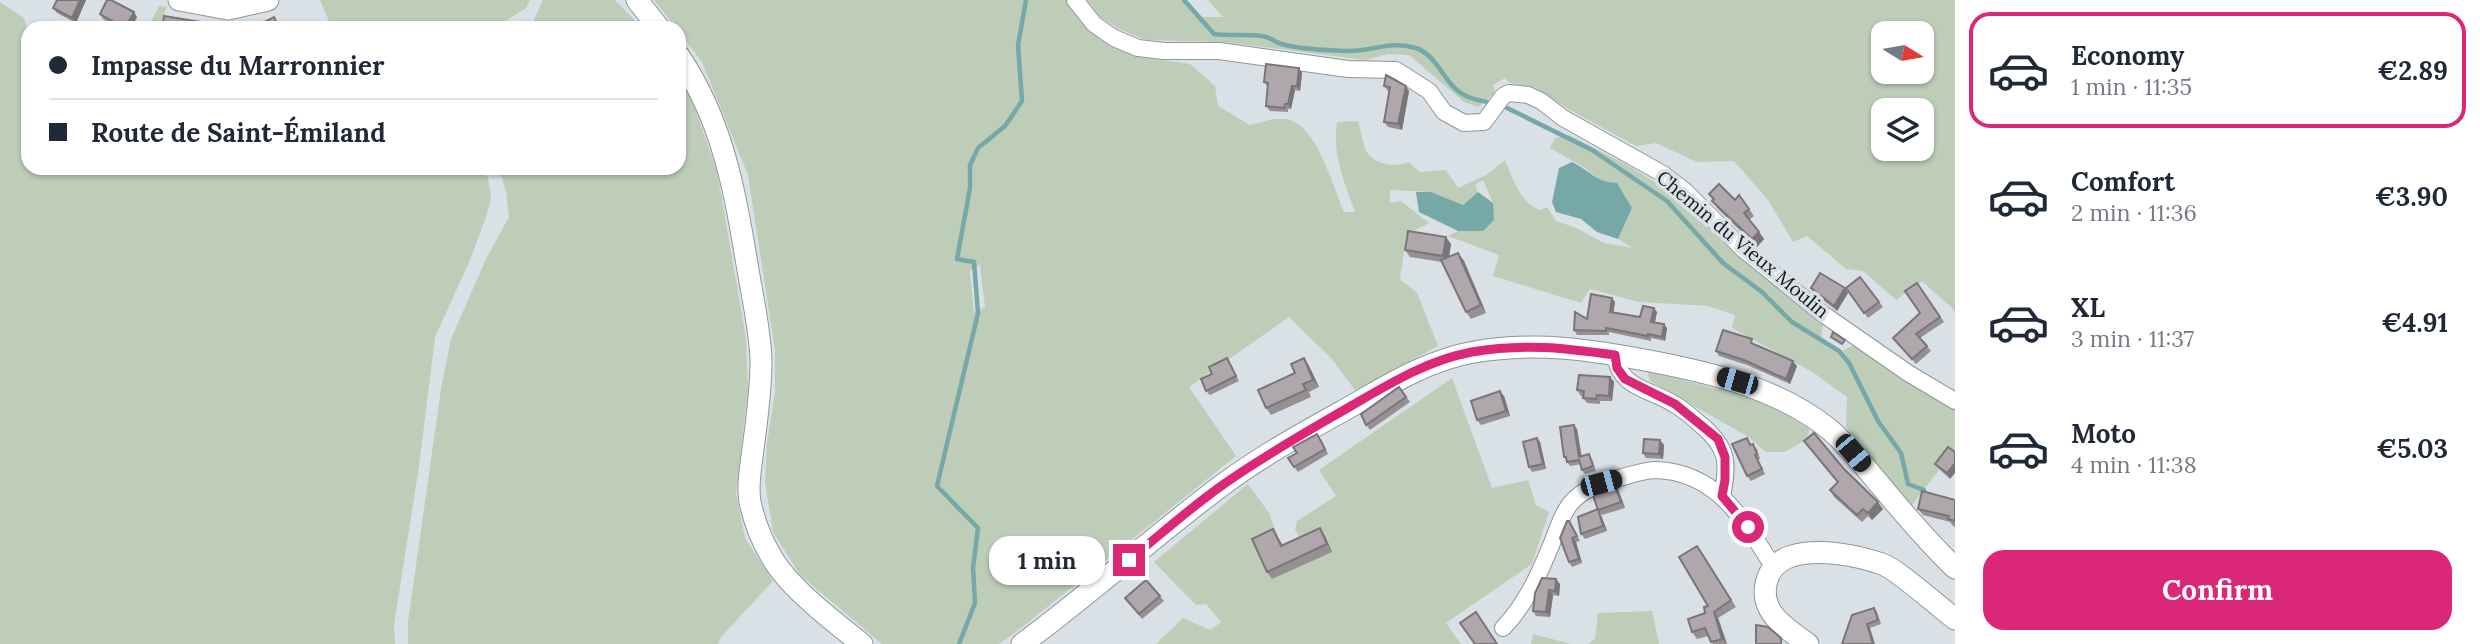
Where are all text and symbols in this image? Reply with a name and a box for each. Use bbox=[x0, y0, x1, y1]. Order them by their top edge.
north arrow bbox=[1871, 21, 1934, 84]
map controls bbox=[1871, 21, 1934, 161]
icon: car bbox=[1987, 39, 2050, 102]
text: Economy bbox=[2071, 39, 2184, 72]
text: Impasse du Marronnier bbox=[91, 49, 385, 82]
text: €2.89 bbox=[2377, 54, 2448, 87]
text: 1 min · 11:35 bbox=[2071, 72, 2192, 101]
button: layers bbox=[1871, 98, 1934, 161]
text: Route de Saint-Émiland bbox=[91, 116, 386, 149]
street label: Chemin du Vieux Moulin bbox=[1652, 165, 1834, 323]
icon: car bbox=[1987, 165, 2050, 228]
text: Comfort bbox=[2071, 165, 2175, 198]
text: €3.90 bbox=[2375, 180, 2448, 213]
text: 2 min · 11:36 bbox=[2071, 198, 2197, 227]
icon: car bbox=[1987, 291, 2050, 354]
text: XL bbox=[2071, 291, 2105, 324]
text: €4.91 bbox=[2381, 306, 2448, 339]
text: 3 min · 11:37 bbox=[2071, 324, 2194, 353]
car bbox=[1714, 365, 1761, 397]
icon: car bbox=[1987, 417, 2050, 480]
text: Moto bbox=[2071, 417, 2136, 450]
car bbox=[1832, 430, 1875, 476]
text: €5.03 bbox=[2376, 432, 2448, 465]
text: 4 min · 11:38 bbox=[2071, 450, 2197, 479]
car bbox=[1578, 467, 1625, 499]
route start bbox=[1732, 511, 1764, 543]
callout: 1 min bbox=[989, 536, 1104, 584]
route end bbox=[1113, 544, 1145, 576]
text: 1 min bbox=[1018, 546, 1076, 575]
button: Confirm bbox=[1983, 550, 2452, 630]

